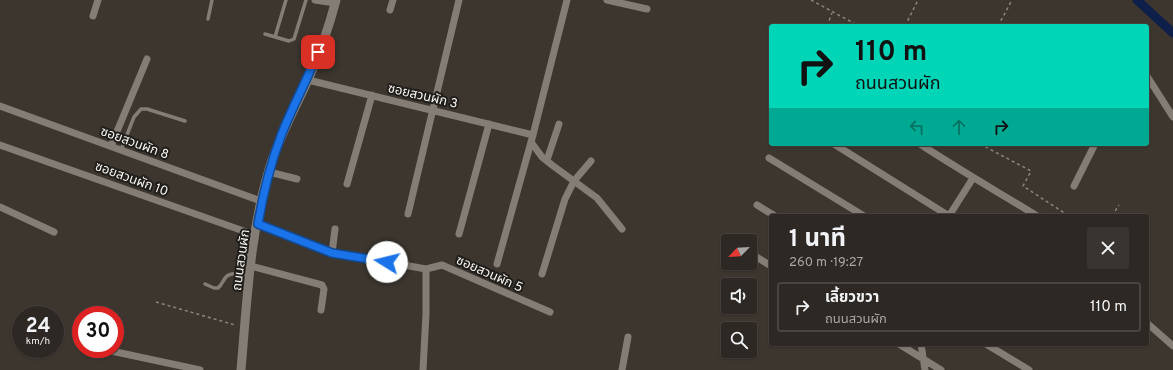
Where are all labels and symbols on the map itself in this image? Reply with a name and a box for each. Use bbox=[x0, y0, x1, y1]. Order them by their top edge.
pin bbox=[301, 35, 335, 69]
street label: ซอยสวนผัก 3 bbox=[386, 81, 459, 113]
street label: ซอยสวนผัก 8 bbox=[98, 124, 171, 164]
street label: ซอยสวนผัก 10 bbox=[93, 159, 170, 201]
street label: ถนนสวนผัก bbox=[230, 229, 254, 292]
north arrow bbox=[721, 234, 757, 270]
position arrow bbox=[366, 241, 408, 283]
street label: ซอยสวนผัก 5 bbox=[453, 253, 525, 297]
speed limit sign: 30 bbox=[72, 306, 124, 358]

